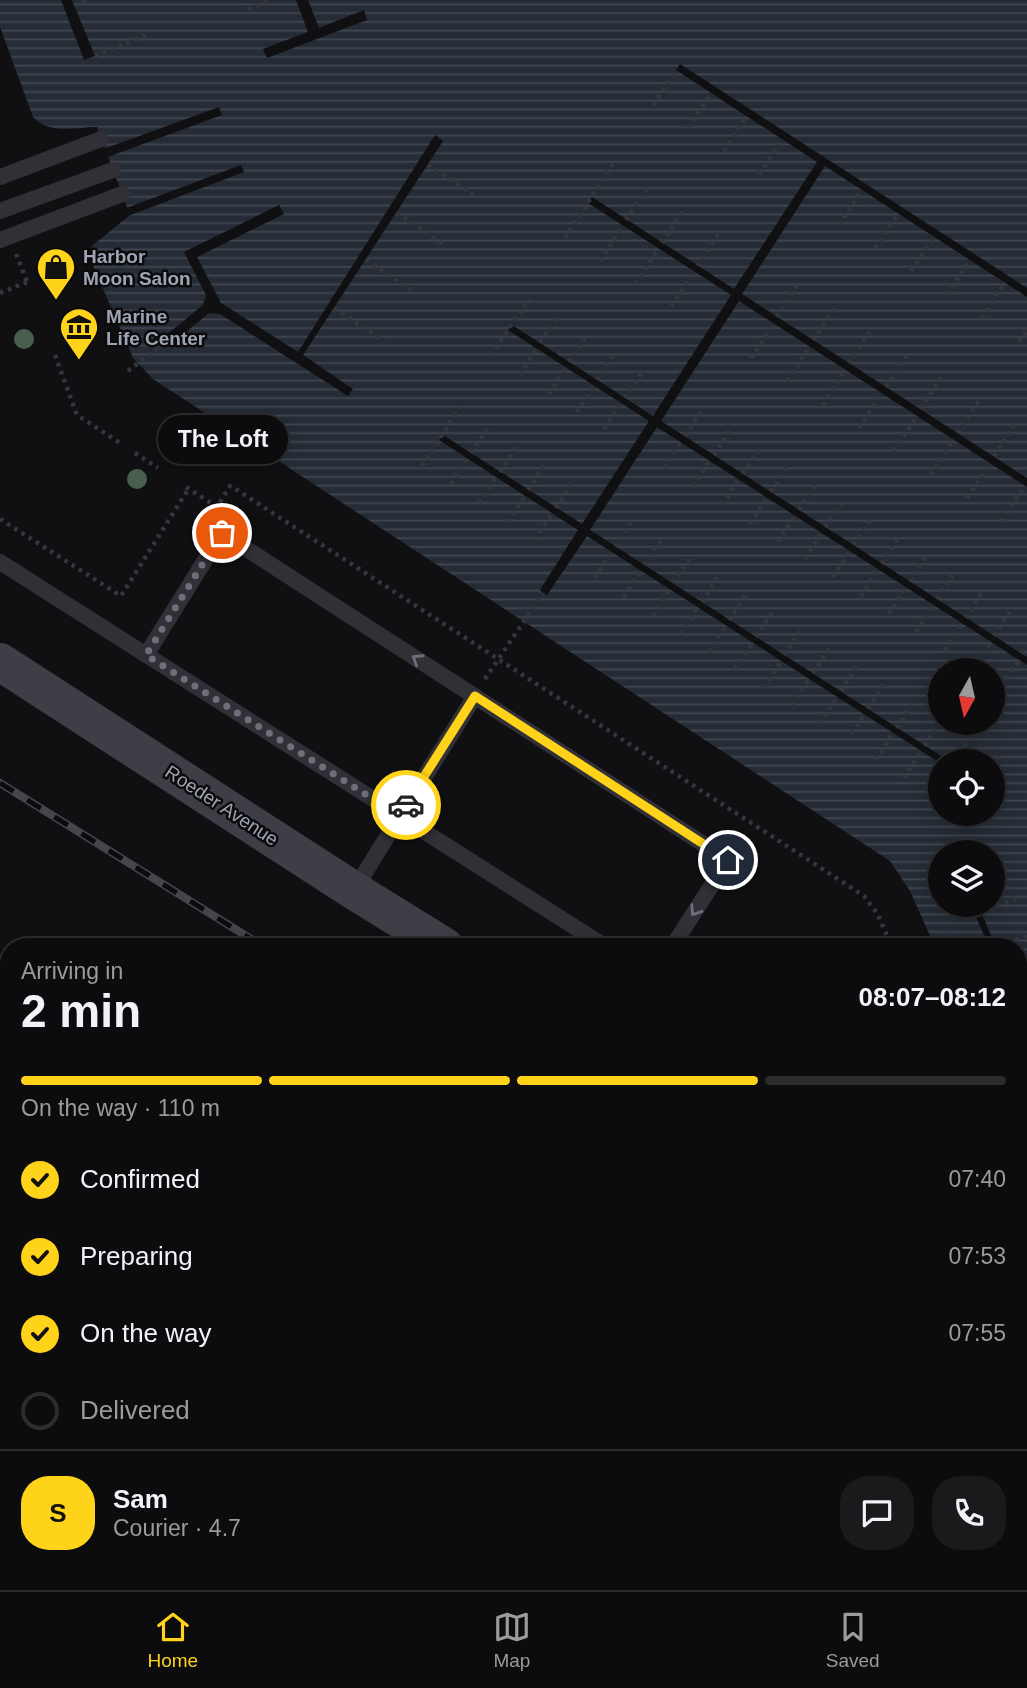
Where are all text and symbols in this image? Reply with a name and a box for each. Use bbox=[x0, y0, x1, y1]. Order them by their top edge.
shop icon: Harbor Moon Salon bbox=[35, 246, 77, 301]
place label: Harbor Moon Salon bbox=[83, 246, 191, 289]
museum icon: Marine Life Center bbox=[58, 306, 100, 361]
place label: Marine Life Center bbox=[106, 306, 206, 349]
callout: The Loft bbox=[157, 414, 287, 463]
text: The Loft bbox=[178, 426, 268, 452]
pin bbox=[192, 503, 252, 563]
icon: bag bbox=[203, 514, 241, 552]
one-way arrow bbox=[412, 655, 425, 668]
north arrow bbox=[928, 658, 1004, 735]
map controls bbox=[928, 658, 1005, 917]
button: locate bbox=[928, 749, 1005, 826]
street label: Roeder Avenue bbox=[161, 761, 282, 850]
courier bbox=[371, 770, 441, 840]
icon: car bbox=[387, 786, 425, 824]
pin bbox=[698, 830, 758, 890]
button: layers bbox=[928, 840, 1005, 917]
icon: home bbox=[709, 841, 747, 879]
one-way arrow bbox=[690, 904, 703, 917]
text: Arriving in bbox=[21, 958, 123, 984]
text: 08:07–08:12 bbox=[859, 982, 1006, 1012]
text: 2 min bbox=[21, 985, 141, 1037]
text: On the way · 110 m bbox=[21, 1095, 220, 1121]
icon: check bbox=[21, 1161, 59, 1199]
text: Confirmed bbox=[80, 1164, 200, 1194]
text: 07:40 bbox=[948, 1166, 1006, 1192]
icon: check bbox=[21, 1238, 59, 1276]
text: Preparing bbox=[80, 1241, 193, 1271]
text: 07:53 bbox=[948, 1243, 1006, 1269]
icon: check bbox=[21, 1315, 59, 1353]
text: On the way bbox=[80, 1318, 212, 1348]
text: 07:55 bbox=[948, 1320, 1006, 1346]
text: Delivered bbox=[80, 1395, 190, 1425]
button: chat bbox=[840, 1476, 914, 1550]
button: phone bbox=[932, 1476, 1006, 1550]
text: Sam bbox=[113, 1484, 168, 1514]
text: S bbox=[49, 1498, 67, 1528]
text: Courier · 4.7 bbox=[113, 1515, 241, 1541]
tab: Home bbox=[147, 1608, 198, 1672]
tab: Map bbox=[493, 1608, 531, 1672]
tab: Saved bbox=[826, 1608, 880, 1672]

